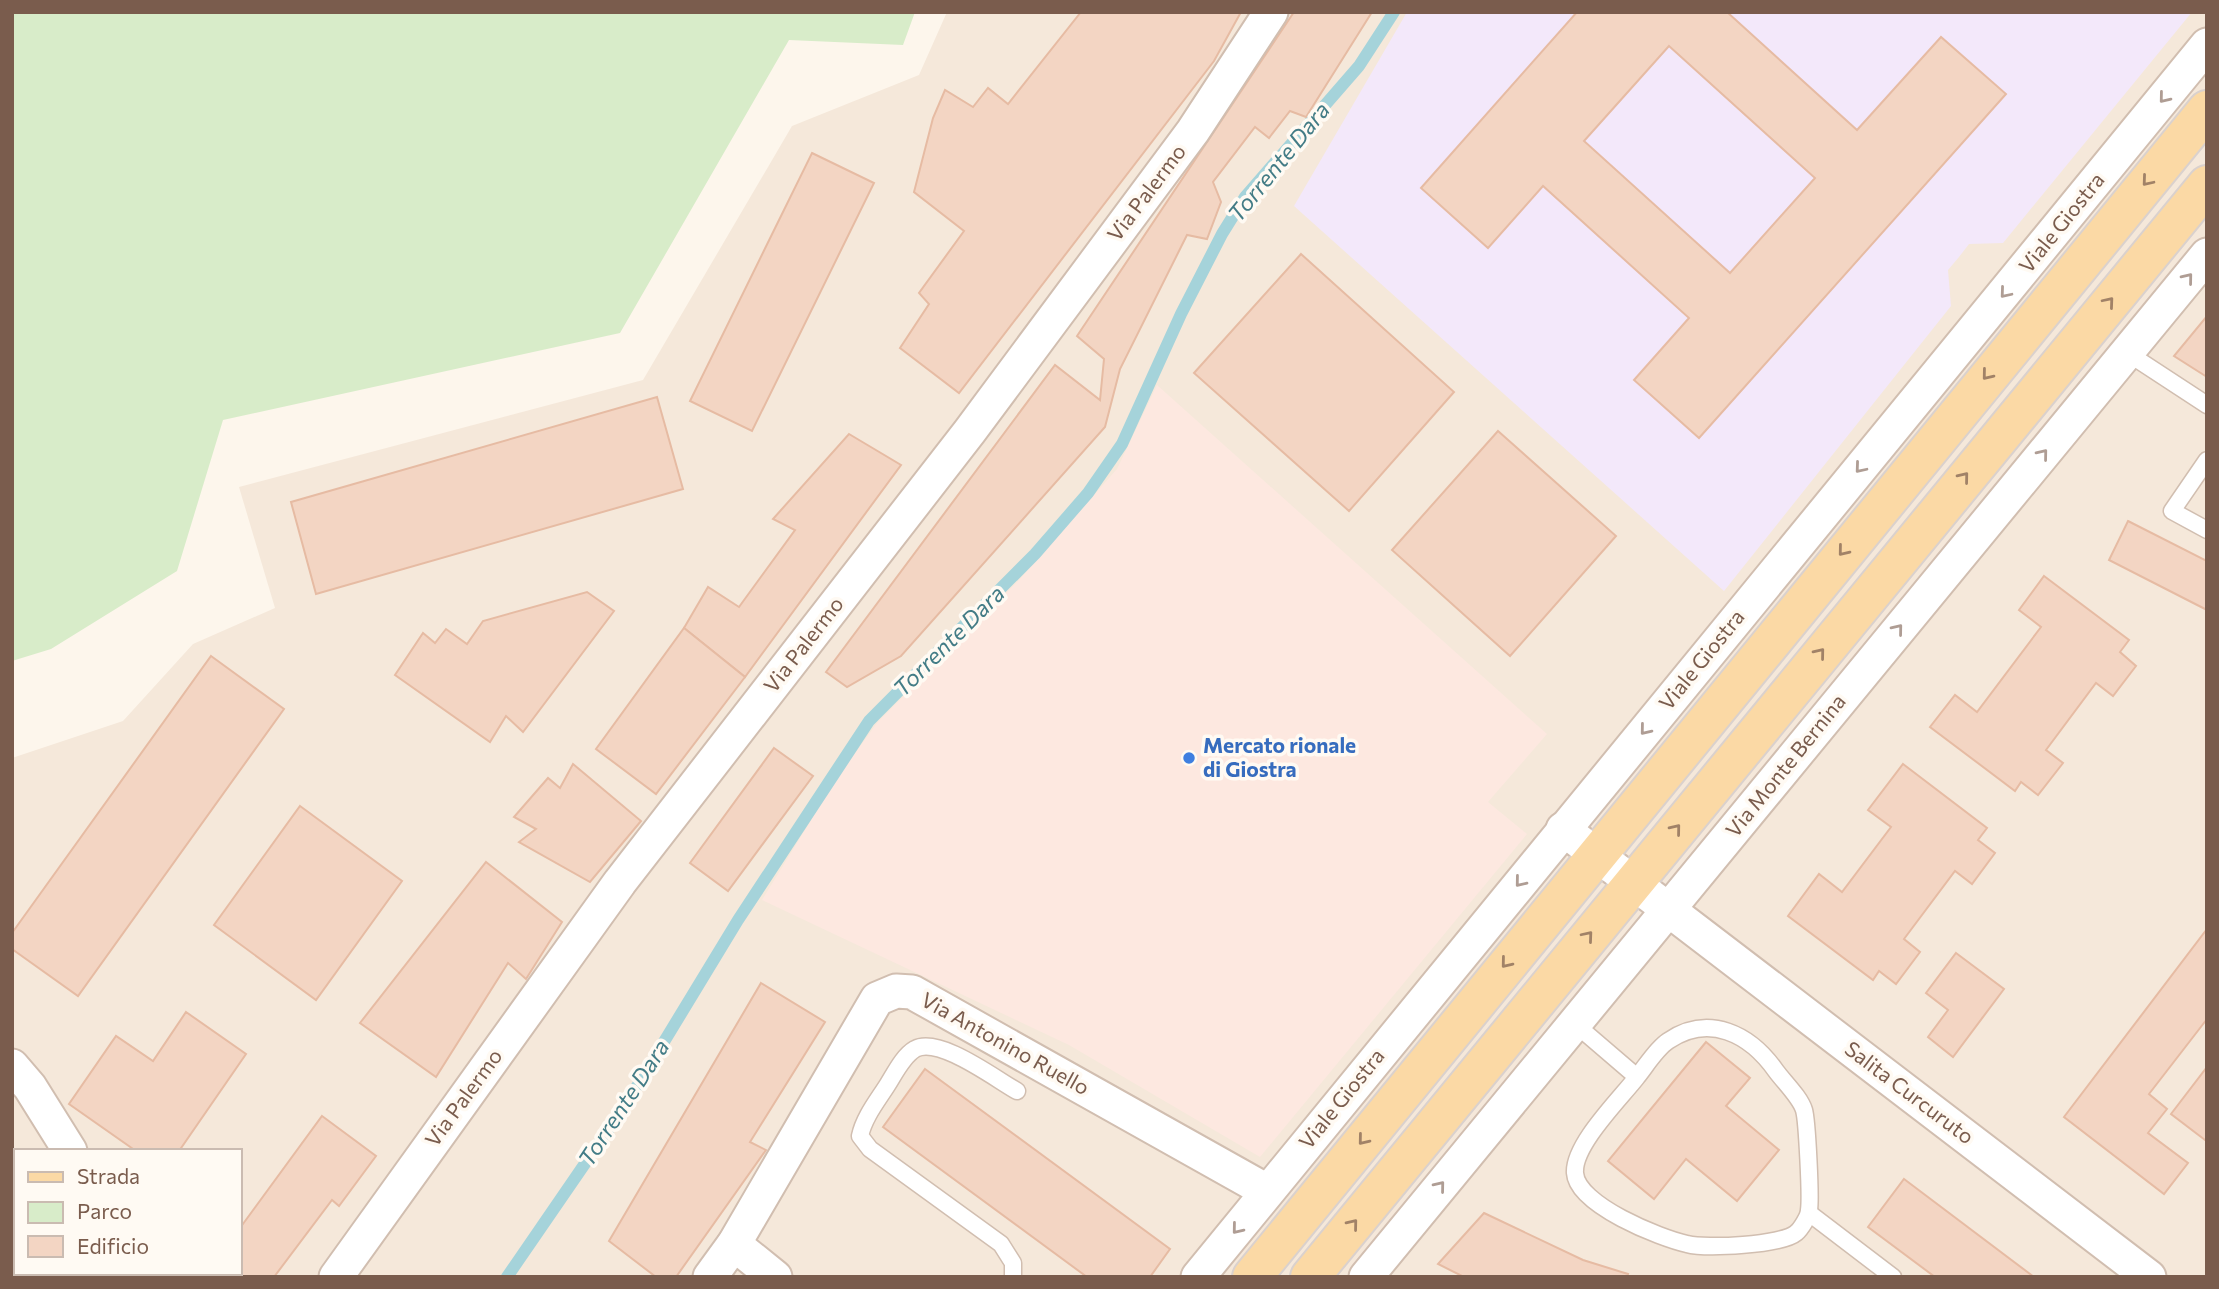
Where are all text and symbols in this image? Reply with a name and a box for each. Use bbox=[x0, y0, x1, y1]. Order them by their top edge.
one-way arrow bbox=[2160, 89, 2172, 102]
water label: Torrente Dara bbox=[1221, 96, 1335, 227]
street label: Via Palermo bbox=[1101, 139, 1190, 245]
street label: Viale Giostra bbox=[2013, 167, 2109, 277]
one-way arrow bbox=[2143, 172, 2155, 185]
one-way arrow bbox=[2179, 274, 2192, 286]
one-way arrow bbox=[2001, 285, 2013, 298]
one-way arrow bbox=[2100, 297, 2113, 309]
one-way arrow bbox=[1983, 367, 1995, 380]
one-way arrow bbox=[2034, 449, 2047, 461]
one-way arrow bbox=[1856, 460, 1868, 473]
one-way arrow bbox=[1956, 473, 1969, 485]
one-way arrow bbox=[1839, 543, 1851, 556]
water label: Torrente Dara bbox=[887, 579, 1010, 702]
street label: Via Palermo bbox=[758, 591, 848, 697]
street label: Viale Giostra bbox=[1653, 604, 1749, 714]
one-way arrow bbox=[1890, 625, 1902, 638]
one-way arrow bbox=[1812, 649, 1824, 662]
street label: Via Monte Bernina bbox=[1720, 689, 1850, 841]
one-way arrow bbox=[1640, 722, 1653, 734]
place label: Mercato rionale di Giostra bbox=[1203, 732, 1356, 781]
marker: Mercato rionale di Giostra bbox=[1181, 750, 1197, 766]
one-way arrow bbox=[1668, 825, 1680, 838]
one-way arrow bbox=[1516, 873, 1528, 886]
one-way arrow bbox=[1580, 932, 1592, 945]
one-way arrow bbox=[1502, 955, 1514, 968]
street label: Via Antonino Ruello bbox=[917, 986, 1094, 1099]
water label: Torrente Dara bbox=[572, 1034, 675, 1171]
street label: Salita Curcuruto bbox=[1840, 1035, 1979, 1148]
street label: Via Palermo bbox=[419, 1043, 507, 1151]
street label: Viale Giostra bbox=[1293, 1043, 1389, 1153]
one-way arrow bbox=[1358, 1133, 1371, 1145]
legend bbox=[14, 1149, 242, 1275]
text: Strada bbox=[77, 1163, 140, 1188]
one-way arrow bbox=[1432, 1182, 1444, 1195]
text: Parco bbox=[77, 1198, 132, 1223]
one-way arrow bbox=[1345, 1219, 1358, 1231]
one-way arrow bbox=[1232, 1221, 1245, 1233]
text: Edificio bbox=[77, 1233, 149, 1258]

